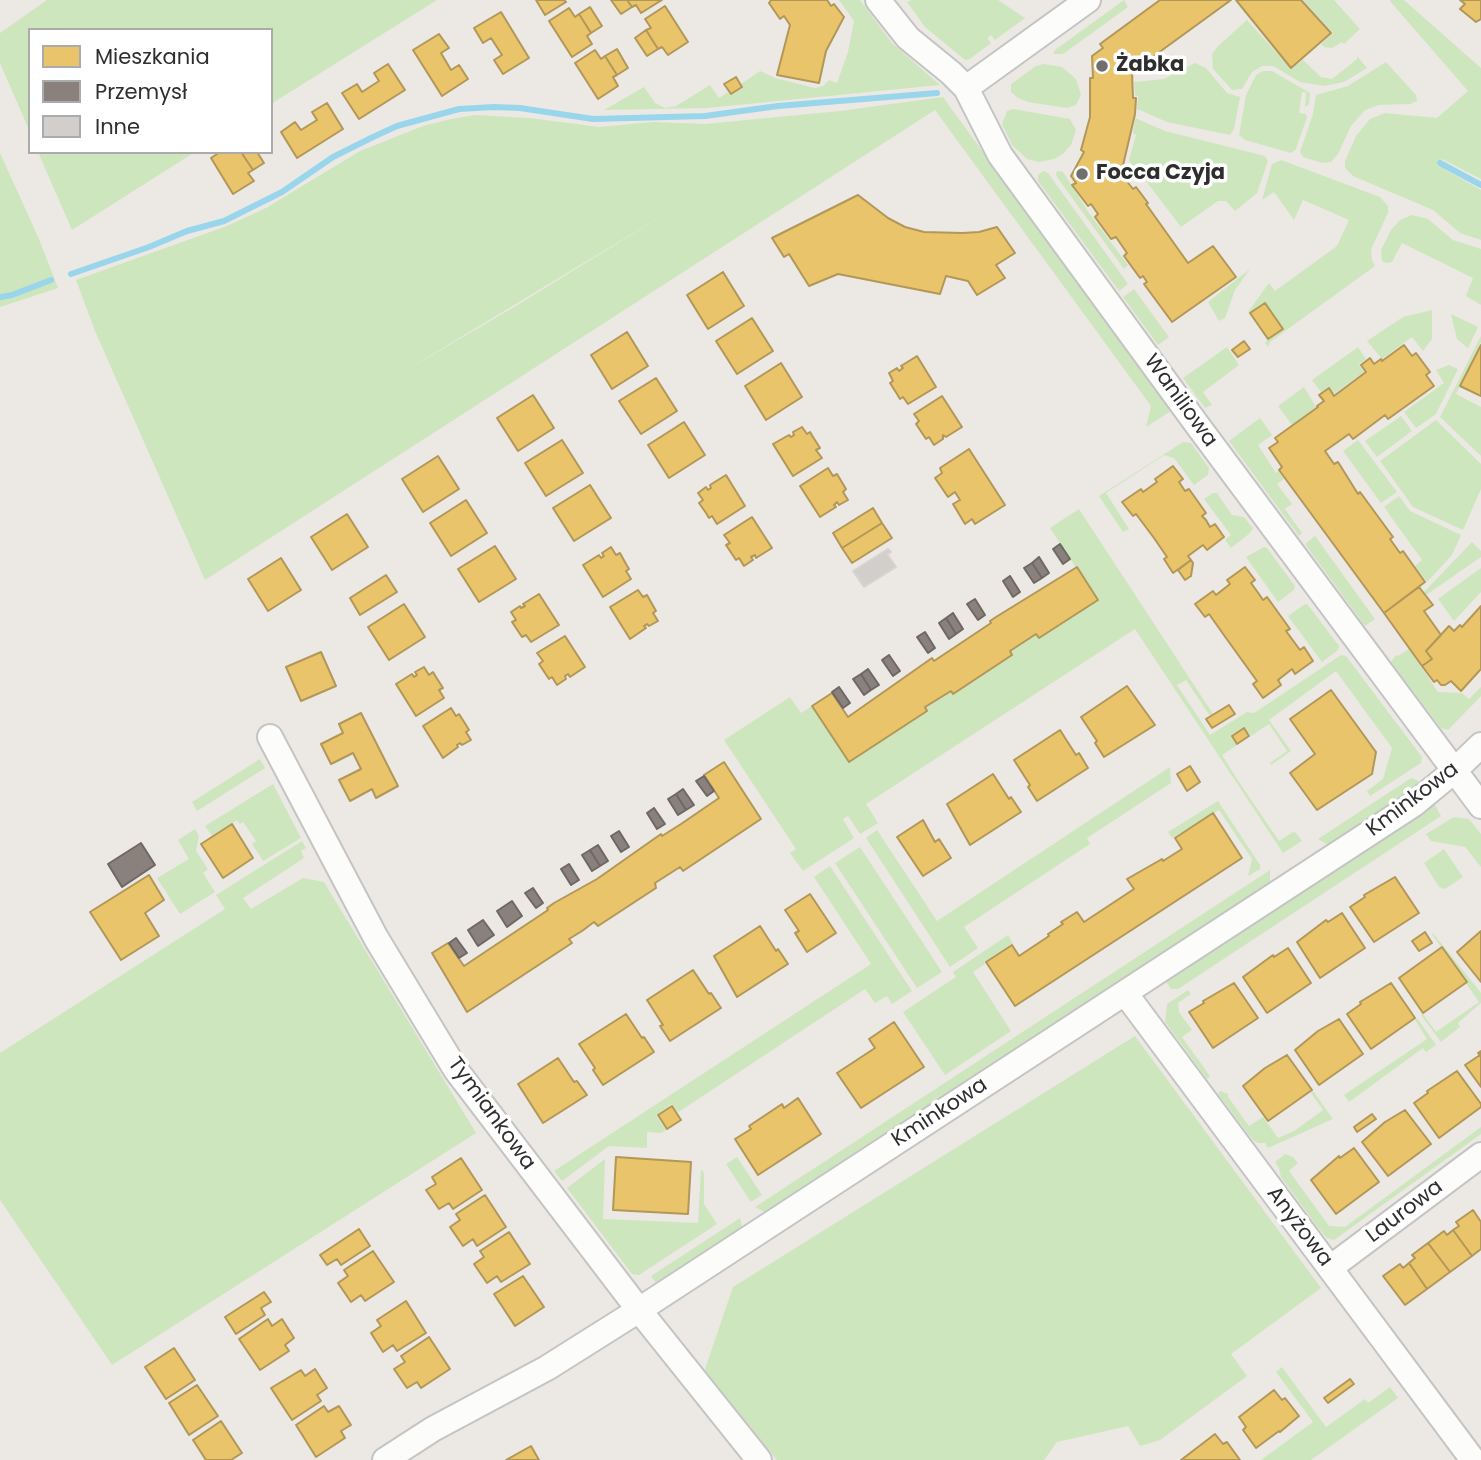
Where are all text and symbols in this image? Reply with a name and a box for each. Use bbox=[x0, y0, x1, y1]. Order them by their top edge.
legend bbox=[28, 28, 273, 154]
text: Mieszkania bbox=[95, 42, 210, 71]
place label: Żabka bbox=[1116, 53, 1184, 79]
marker: Żabka bbox=[1094, 58, 1110, 74]
text: Przemysł bbox=[95, 77, 187, 106]
text: Inne bbox=[95, 112, 140, 141]
place label: Focca Czyja bbox=[1096, 161, 1225, 187]
marker: Focca Czyja bbox=[1074, 166, 1090, 182]
street label: Waniliowa bbox=[1138, 350, 1222, 452]
street label: Kminkowa bbox=[1362, 757, 1464, 843]
street label: Tymiankowa bbox=[442, 1053, 540, 1175]
street label: Kminkowa bbox=[888, 1073, 992, 1153]
street label: Laurowa bbox=[1362, 1175, 1448, 1249]
street label: Anyżowa bbox=[1261, 1182, 1337, 1272]

